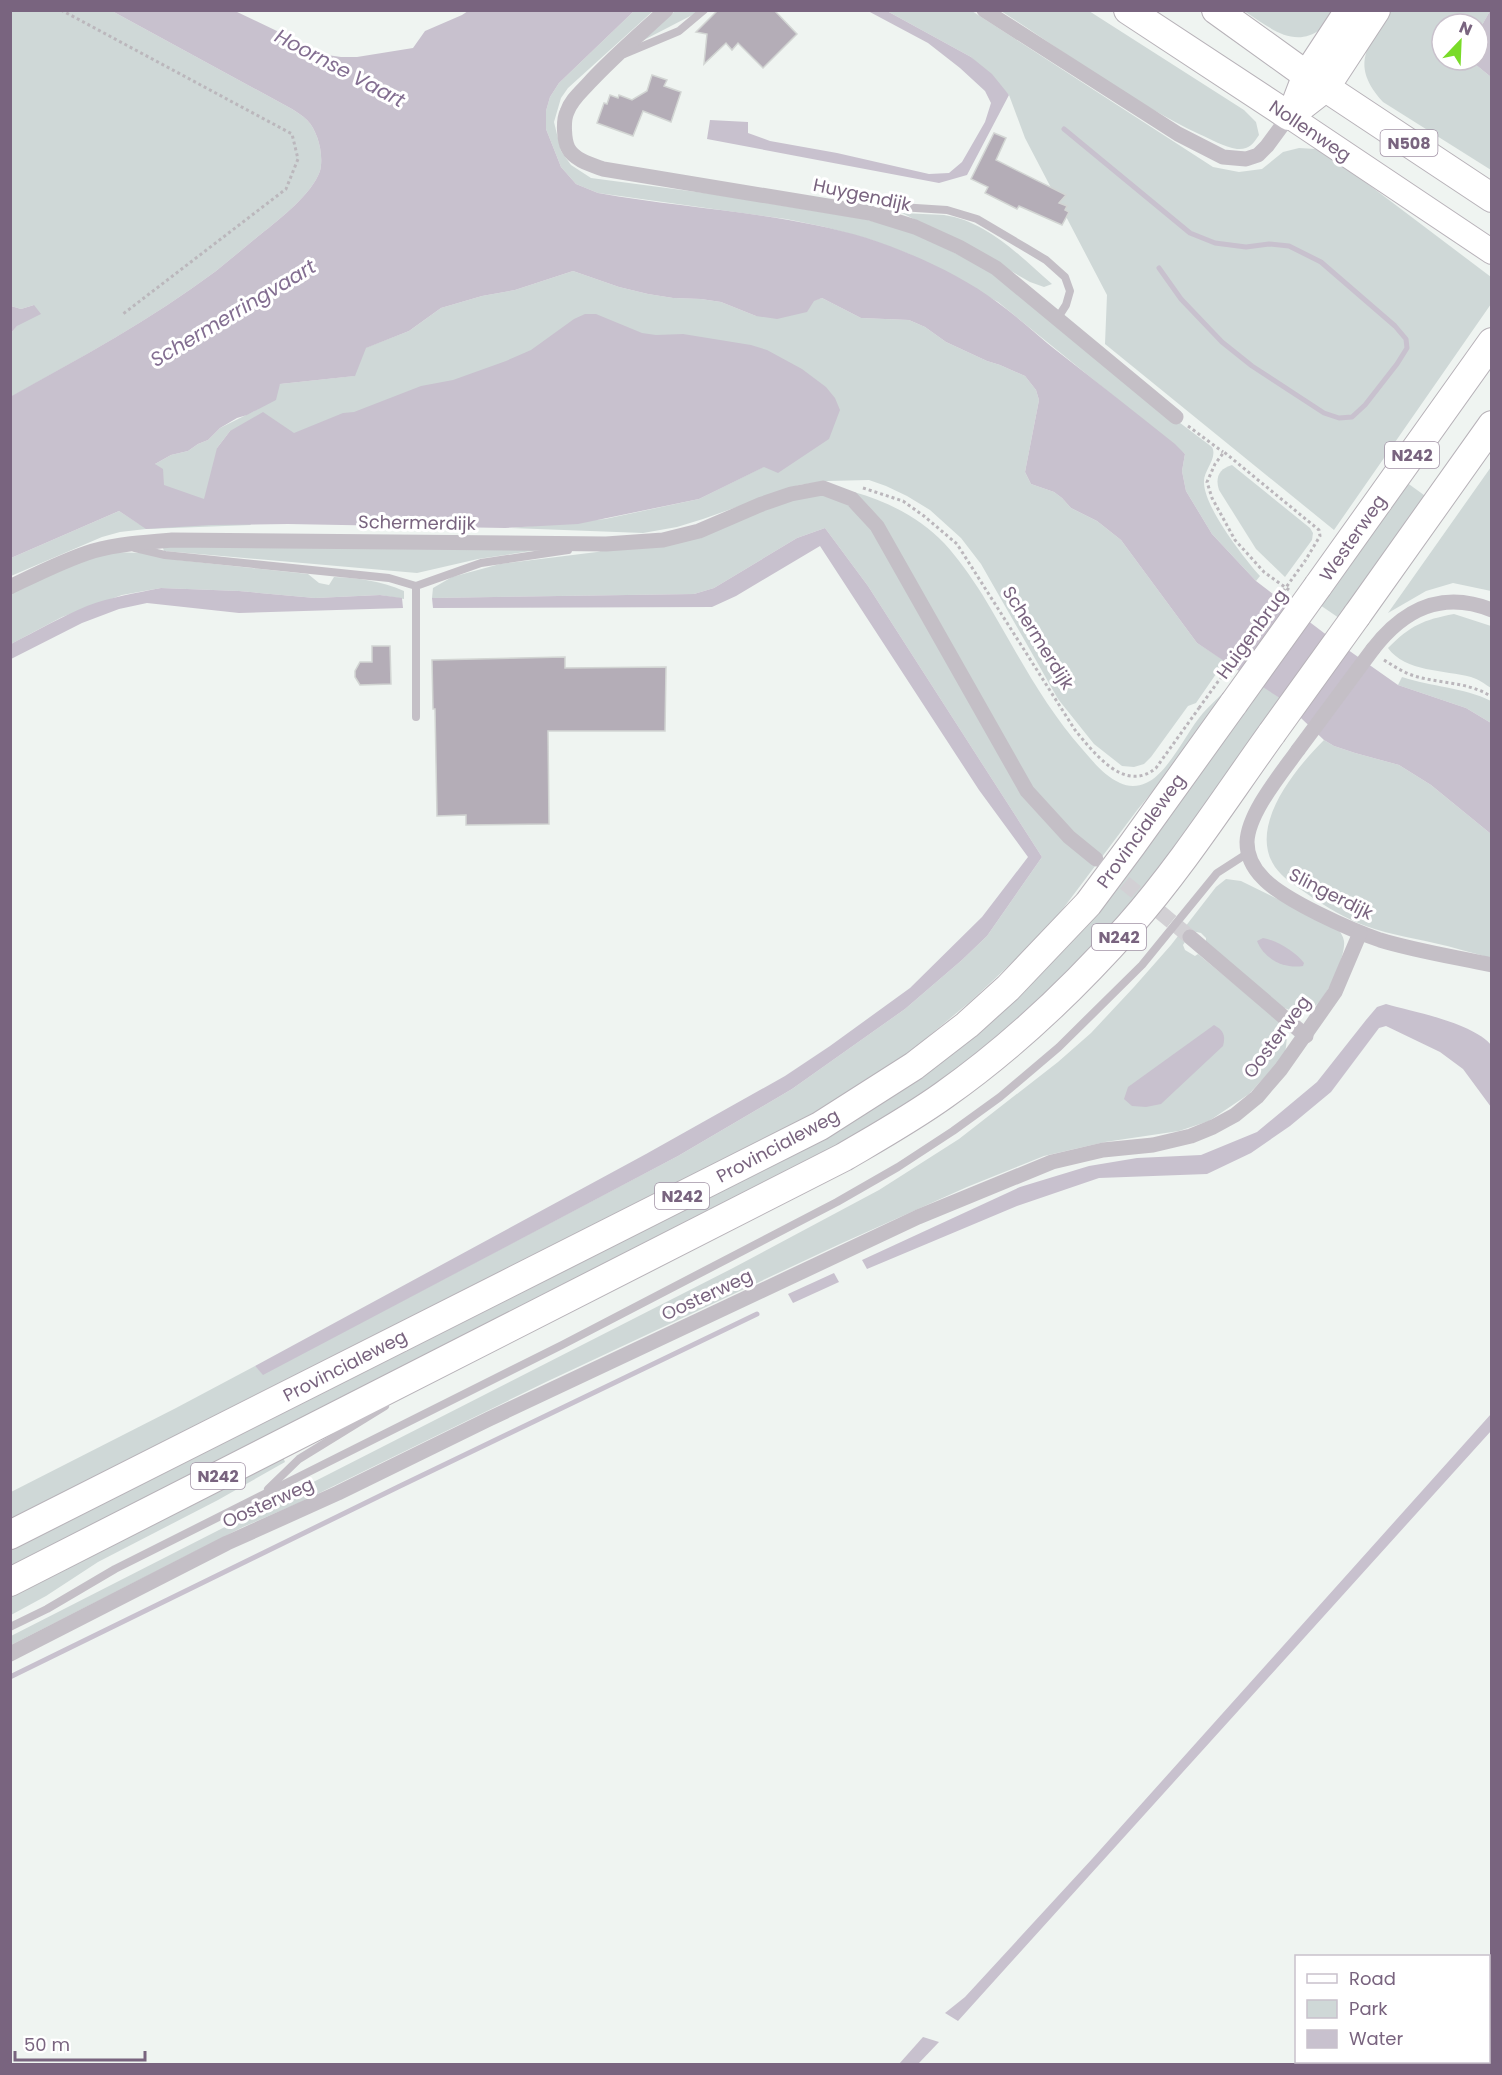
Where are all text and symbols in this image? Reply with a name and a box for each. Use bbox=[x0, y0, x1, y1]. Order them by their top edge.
north arrow bbox=[1430, 12, 1490, 72]
text: N bbox=[1456, 16, 1476, 42]
water label: Hoornse Vaart bbox=[270, 22, 411, 114]
street label: Nollenweg bbox=[1264, 94, 1356, 167]
road number: N508 bbox=[1380, 130, 1438, 156]
street label: Huygendijk bbox=[811, 172, 914, 217]
water label: Schermerringvaart bbox=[145, 252, 322, 374]
road number: N242 bbox=[1385, 442, 1439, 468]
street label: Westerweg bbox=[1313, 489, 1392, 586]
street label: Schermerdijk bbox=[358, 509, 477, 536]
street label: Schermerdijk bbox=[997, 581, 1081, 695]
street label: Huigenbrug bbox=[1210, 584, 1293, 684]
street label: Provincialeweg bbox=[1091, 768, 1191, 893]
street label: Slingerdijk bbox=[1285, 862, 1378, 926]
road number: N242 bbox=[1092, 924, 1146, 950]
street label: Oosterweg bbox=[1237, 990, 1316, 1083]
street label: Provincialeweg bbox=[712, 1103, 844, 1188]
road number: N242 bbox=[655, 1183, 709, 1209]
street label: Oosterweg bbox=[657, 1263, 756, 1326]
street label: Provincialeweg bbox=[279, 1324, 411, 1408]
road number: N242 bbox=[191, 1463, 245, 1489]
street label: Oosterweg bbox=[218, 1471, 317, 1534]
legend bbox=[1295, 1955, 1490, 2063]
text: Road bbox=[1349, 1966, 1396, 1991]
text: Park bbox=[1349, 1996, 1388, 2021]
scale bar bbox=[15, 2024, 146, 2062]
text: Water bbox=[1349, 2026, 1403, 2051]
text: 50 m bbox=[24, 2032, 70, 2057]

